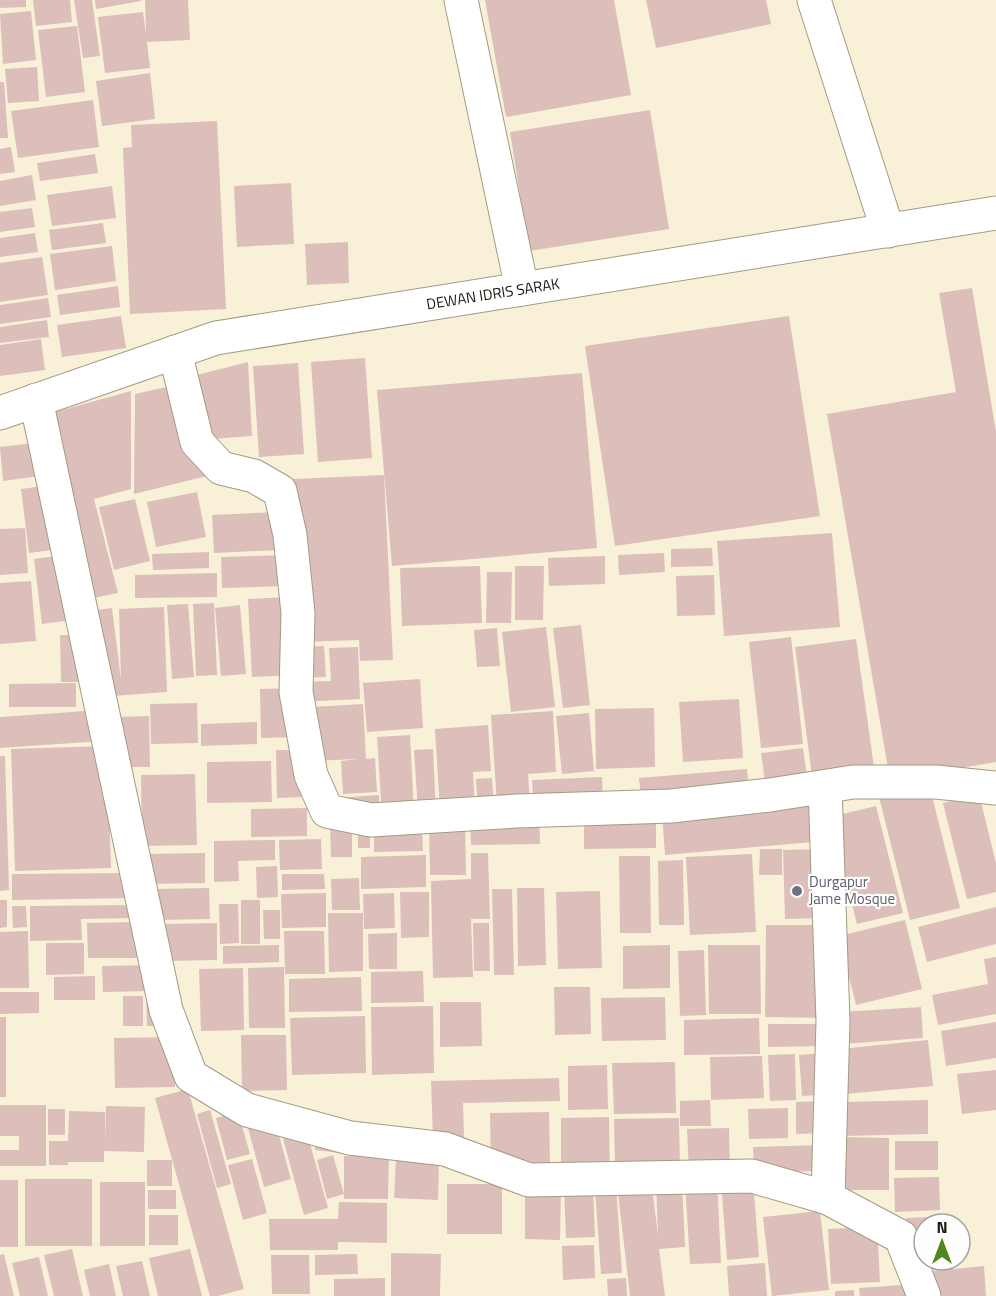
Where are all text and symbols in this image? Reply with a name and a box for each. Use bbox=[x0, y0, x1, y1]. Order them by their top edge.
street label: DEWAN IDRIS SARAK bbox=[425, 272, 562, 315]
place label: Durgapur Jame Mosque bbox=[809, 870, 895, 910]
marker: Durgapur Jame Mosque bbox=[790, 884, 804, 898]
north arrow bbox=[912, 1212, 972, 1272]
text: N bbox=[936, 1215, 948, 1239]

